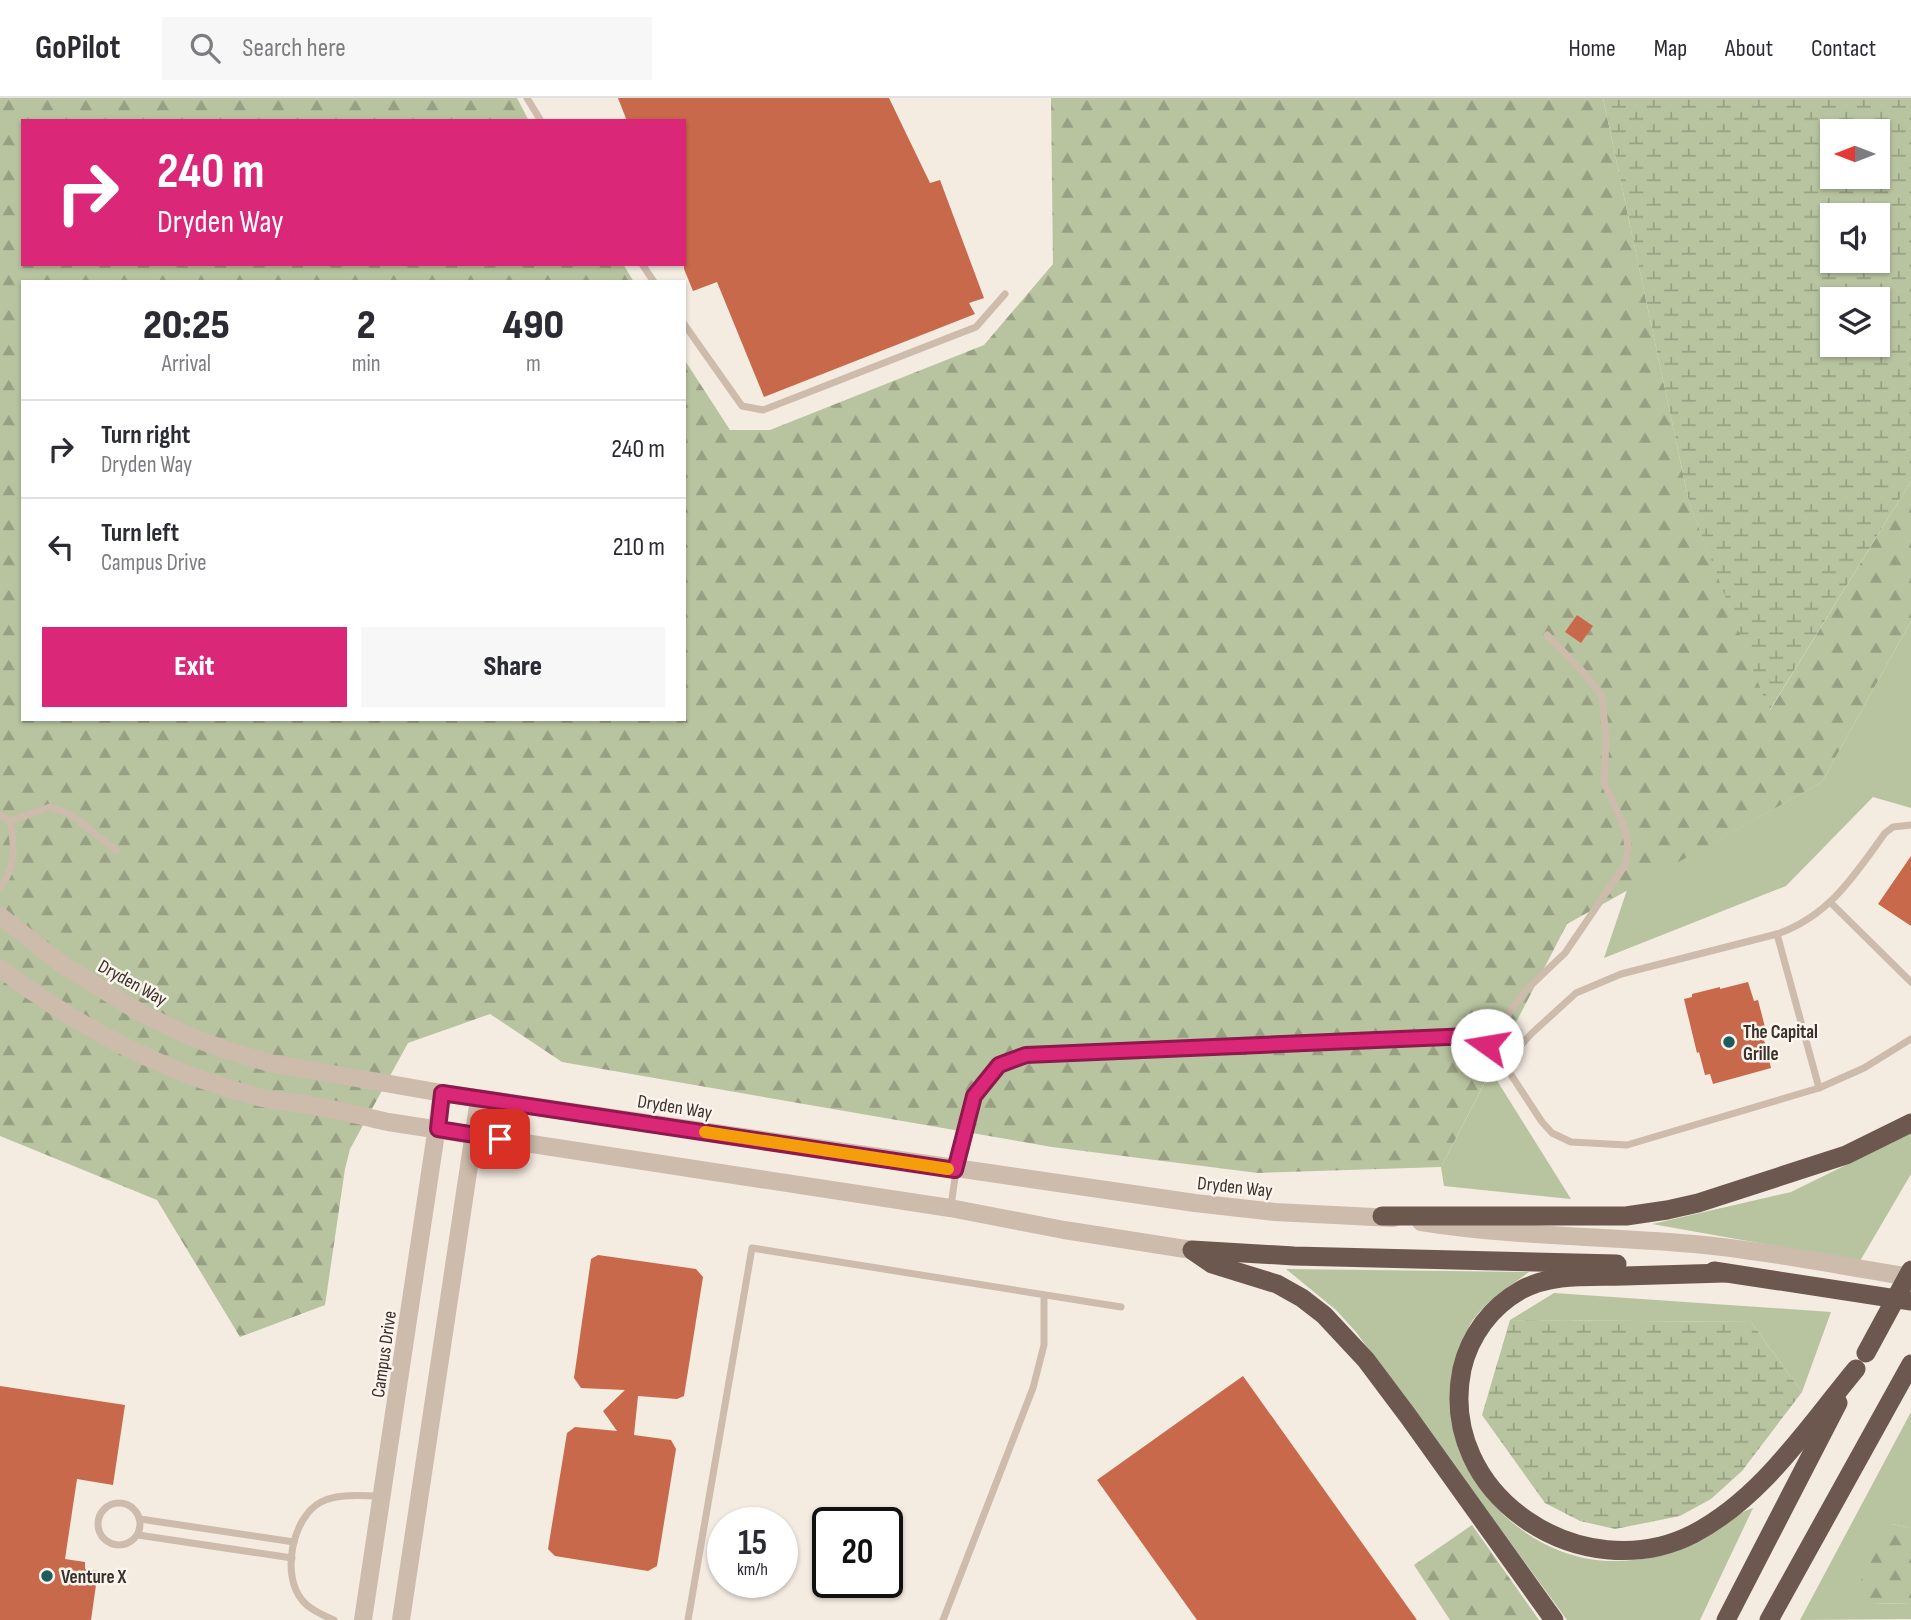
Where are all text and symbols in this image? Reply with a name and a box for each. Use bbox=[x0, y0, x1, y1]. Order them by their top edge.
search box bbox=[162, 17, 652, 80]
text: GoPilot bbox=[35, 28, 120, 68]
icon: search bbox=[186, 29, 224, 67]
text: Search here bbox=[242, 33, 346, 64]
text: Home bbox=[1568, 34, 1616, 63]
text: Map bbox=[1654, 34, 1687, 63]
text: About bbox=[1725, 34, 1773, 63]
text: Contact bbox=[1811, 34, 1876, 63]
north arrow bbox=[1820, 119, 1890, 189]
map controls bbox=[1820, 119, 1890, 357]
text: 240 m bbox=[157, 143, 265, 202]
icon: right bbox=[42, 147, 133, 238]
text: Dryden Way bbox=[157, 203, 284, 242]
button: sound bbox=[1820, 203, 1890, 273]
button: layers bbox=[1820, 287, 1890, 357]
text: 20:25 bbox=[143, 300, 230, 351]
text: 2 bbox=[357, 300, 376, 351]
text: 490 bbox=[502, 300, 564, 351]
text: Arrival bbox=[162, 350, 211, 378]
text: min bbox=[352, 350, 381, 378]
text: m bbox=[526, 350, 541, 378]
text: Turn right bbox=[101, 420, 190, 451]
icon: right bbox=[42, 430, 80, 468]
text: 240 m bbox=[611, 434, 665, 465]
text: Dryden Way bbox=[101, 451, 192, 479]
text: Turn left bbox=[101, 518, 179, 549]
icon: left bbox=[42, 528, 80, 566]
text: 210 m bbox=[613, 532, 665, 563]
text: Campus Drive bbox=[101, 549, 207, 577]
button: Exit bbox=[42, 627, 347, 707]
button: Share bbox=[361, 627, 665, 707]
street label: Dryden Way bbox=[94, 955, 171, 1012]
position arrow bbox=[1450, 1008, 1524, 1082]
place label: The Capital Grille bbox=[1743, 1021, 1818, 1066]
marker: The Capital Grille bbox=[1721, 1034, 1737, 1050]
street label: Dryden Way bbox=[636, 1090, 714, 1125]
pin bbox=[470, 1109, 530, 1169]
icon: arrive bbox=[481, 1120, 519, 1158]
street label: Dryden Way bbox=[1196, 1172, 1274, 1203]
street label: Campus Drive bbox=[367, 1309, 402, 1399]
speed limit sign: 20 bbox=[812, 1507, 903, 1598]
text: 15 bbox=[738, 1522, 767, 1565]
text: km/h bbox=[737, 1559, 768, 1580]
place label: Venture X bbox=[61, 1566, 127, 1589]
marker: Venture X bbox=[39, 1568, 55, 1584]

